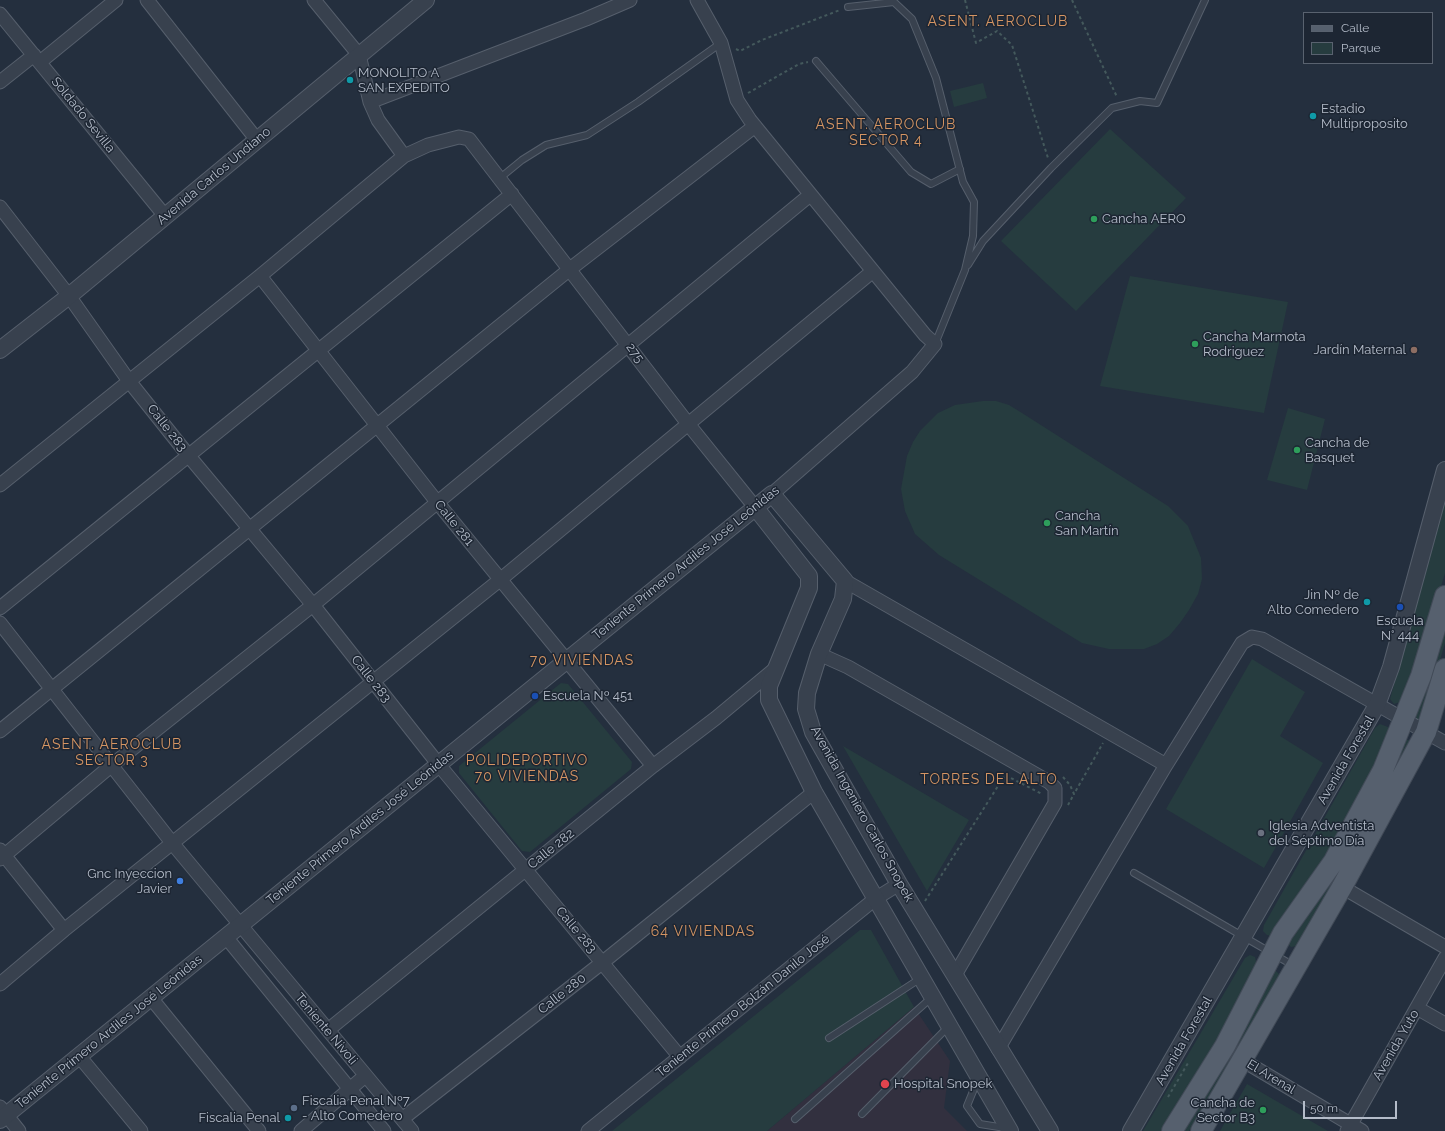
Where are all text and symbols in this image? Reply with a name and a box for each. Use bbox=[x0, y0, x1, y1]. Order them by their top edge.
legend bbox=[1303, 12, 1433, 64]
district label: ASENT. AEROCLUB bbox=[928, 14, 1068, 30]
text: Calle bbox=[1341, 21, 1369, 35]
text: Parque bbox=[1341, 41, 1381, 55]
place label: MONOLITO A SAN EXPEDITO bbox=[358, 65, 450, 96]
street label: Soldado Sevilla bbox=[48, 74, 118, 156]
marker: MONOLITO A SAN EXPEDITO bbox=[345, 75, 355, 85]
place label: Estadio Multiproposito bbox=[1321, 101, 1408, 132]
marker: Estadio Multiproposito bbox=[1308, 111, 1318, 121]
district label: ASENT. AEROCLUB SECTOR 4 bbox=[816, 117, 956, 150]
street label: Avenida Carlos Undiano bbox=[154, 124, 274, 228]
place label: Cancha AERO bbox=[1102, 211, 1186, 227]
marker: Cancha AERO bbox=[1089, 214, 1099, 224]
place label: Cancha Marmota Rodriguez bbox=[1203, 329, 1306, 360]
marker: Cancha Marmota Rodriguez bbox=[1190, 339, 1200, 349]
street label: 275 bbox=[623, 340, 647, 366]
place label: Jardín Maternal bbox=[1314, 342, 1406, 358]
marker: Jardín Maternal bbox=[1409, 345, 1419, 355]
street label: Calle 283 bbox=[144, 401, 190, 455]
place label: Cancha de Basquet bbox=[1305, 435, 1369, 466]
marker: Cancha de Basquet bbox=[1292, 445, 1302, 455]
street label: Teniente Primero Ardiles José Leónidas bbox=[589, 483, 783, 643]
street label: Calle 281 bbox=[431, 497, 477, 549]
place label: Cancha San Martín bbox=[1055, 508, 1119, 539]
marker: Cancha San Martín bbox=[1042, 518, 1052, 528]
place label: Jin Nº de Alto Comedero bbox=[1267, 587, 1359, 618]
marker: Jin Nº de Alto Comedero bbox=[1362, 597, 1372, 607]
marker: Escuela N° 444 bbox=[1395, 602, 1405, 612]
place label: Escuela N° 444 bbox=[1376, 613, 1424, 644]
street label: Calle 283 bbox=[348, 652, 394, 706]
district label: 70 VIVIENDAS bbox=[530, 653, 634, 669]
place label: Escuela Nº 451 bbox=[543, 688, 633, 704]
marker: Escuela Nº 451 bbox=[530, 691, 540, 701]
street label: Avenida Forestal bbox=[1314, 713, 1378, 807]
street label: Avenida Ingeniero Carlos Snopek bbox=[807, 723, 917, 905]
district label: ASENT. AEROCLUB SECTOR 3 bbox=[42, 737, 182, 770]
street label: Teniente Primero Ardiles José Leónidas bbox=[263, 748, 457, 908]
district label: POLIDEPORTIVO 70 VIVIENDAS bbox=[466, 753, 588, 786]
district label: TORRES DEL ALTO bbox=[920, 772, 1058, 788]
place label: Iglesia Adventista del Séptimo Día bbox=[1269, 818, 1374, 849]
street label: Calle 282 bbox=[525, 826, 577, 872]
marker: Iglesia Adventista del Séptimo Día bbox=[1256, 828, 1266, 838]
place label: Gnc Inyeccion Javier bbox=[87, 866, 172, 897]
marker: Gnc Inyeccion Javier bbox=[175, 876, 185, 886]
street label: Calle 283 bbox=[552, 904, 600, 956]
district label: 64 VIVIENDAS bbox=[651, 924, 755, 940]
street label: Teniente Primero Bolzán Danilo José bbox=[653, 931, 833, 1081]
street label: Teniente Primero Ardiles José Leónidas bbox=[12, 952, 206, 1112]
street label: Calle 280 bbox=[535, 970, 589, 1018]
street label: Teniente Nivoli bbox=[292, 990, 360, 1068]
street label: Avenida Forestal bbox=[1152, 994, 1216, 1088]
street label: Avenida Yuto bbox=[1370, 1007, 1422, 1083]
street label: El Arenal bbox=[1244, 1056, 1298, 1098]
place label: Hospital Snopek bbox=[894, 1076, 992, 1092]
marker: Hospital Snopek bbox=[879, 1078, 891, 1090]
place label: Fiscalia Penal Nº7 - Alto Comedero bbox=[302, 1093, 410, 1124]
scale bar bbox=[1305, 1093, 1399, 1119]
place label: Cancha de Sector B3 bbox=[1191, 1095, 1255, 1126]
text: 50 m bbox=[1310, 1101, 1338, 1115]
marker: Fiscalia Penal Nº7 - Alto Comedero bbox=[289, 1103, 299, 1113]
marker: Cancha de Sector B3 bbox=[1258, 1105, 1268, 1115]
place label: Fiscalia Penal bbox=[198, 1110, 280, 1126]
marker: Fiscalia Penal bbox=[283, 1113, 293, 1123]

